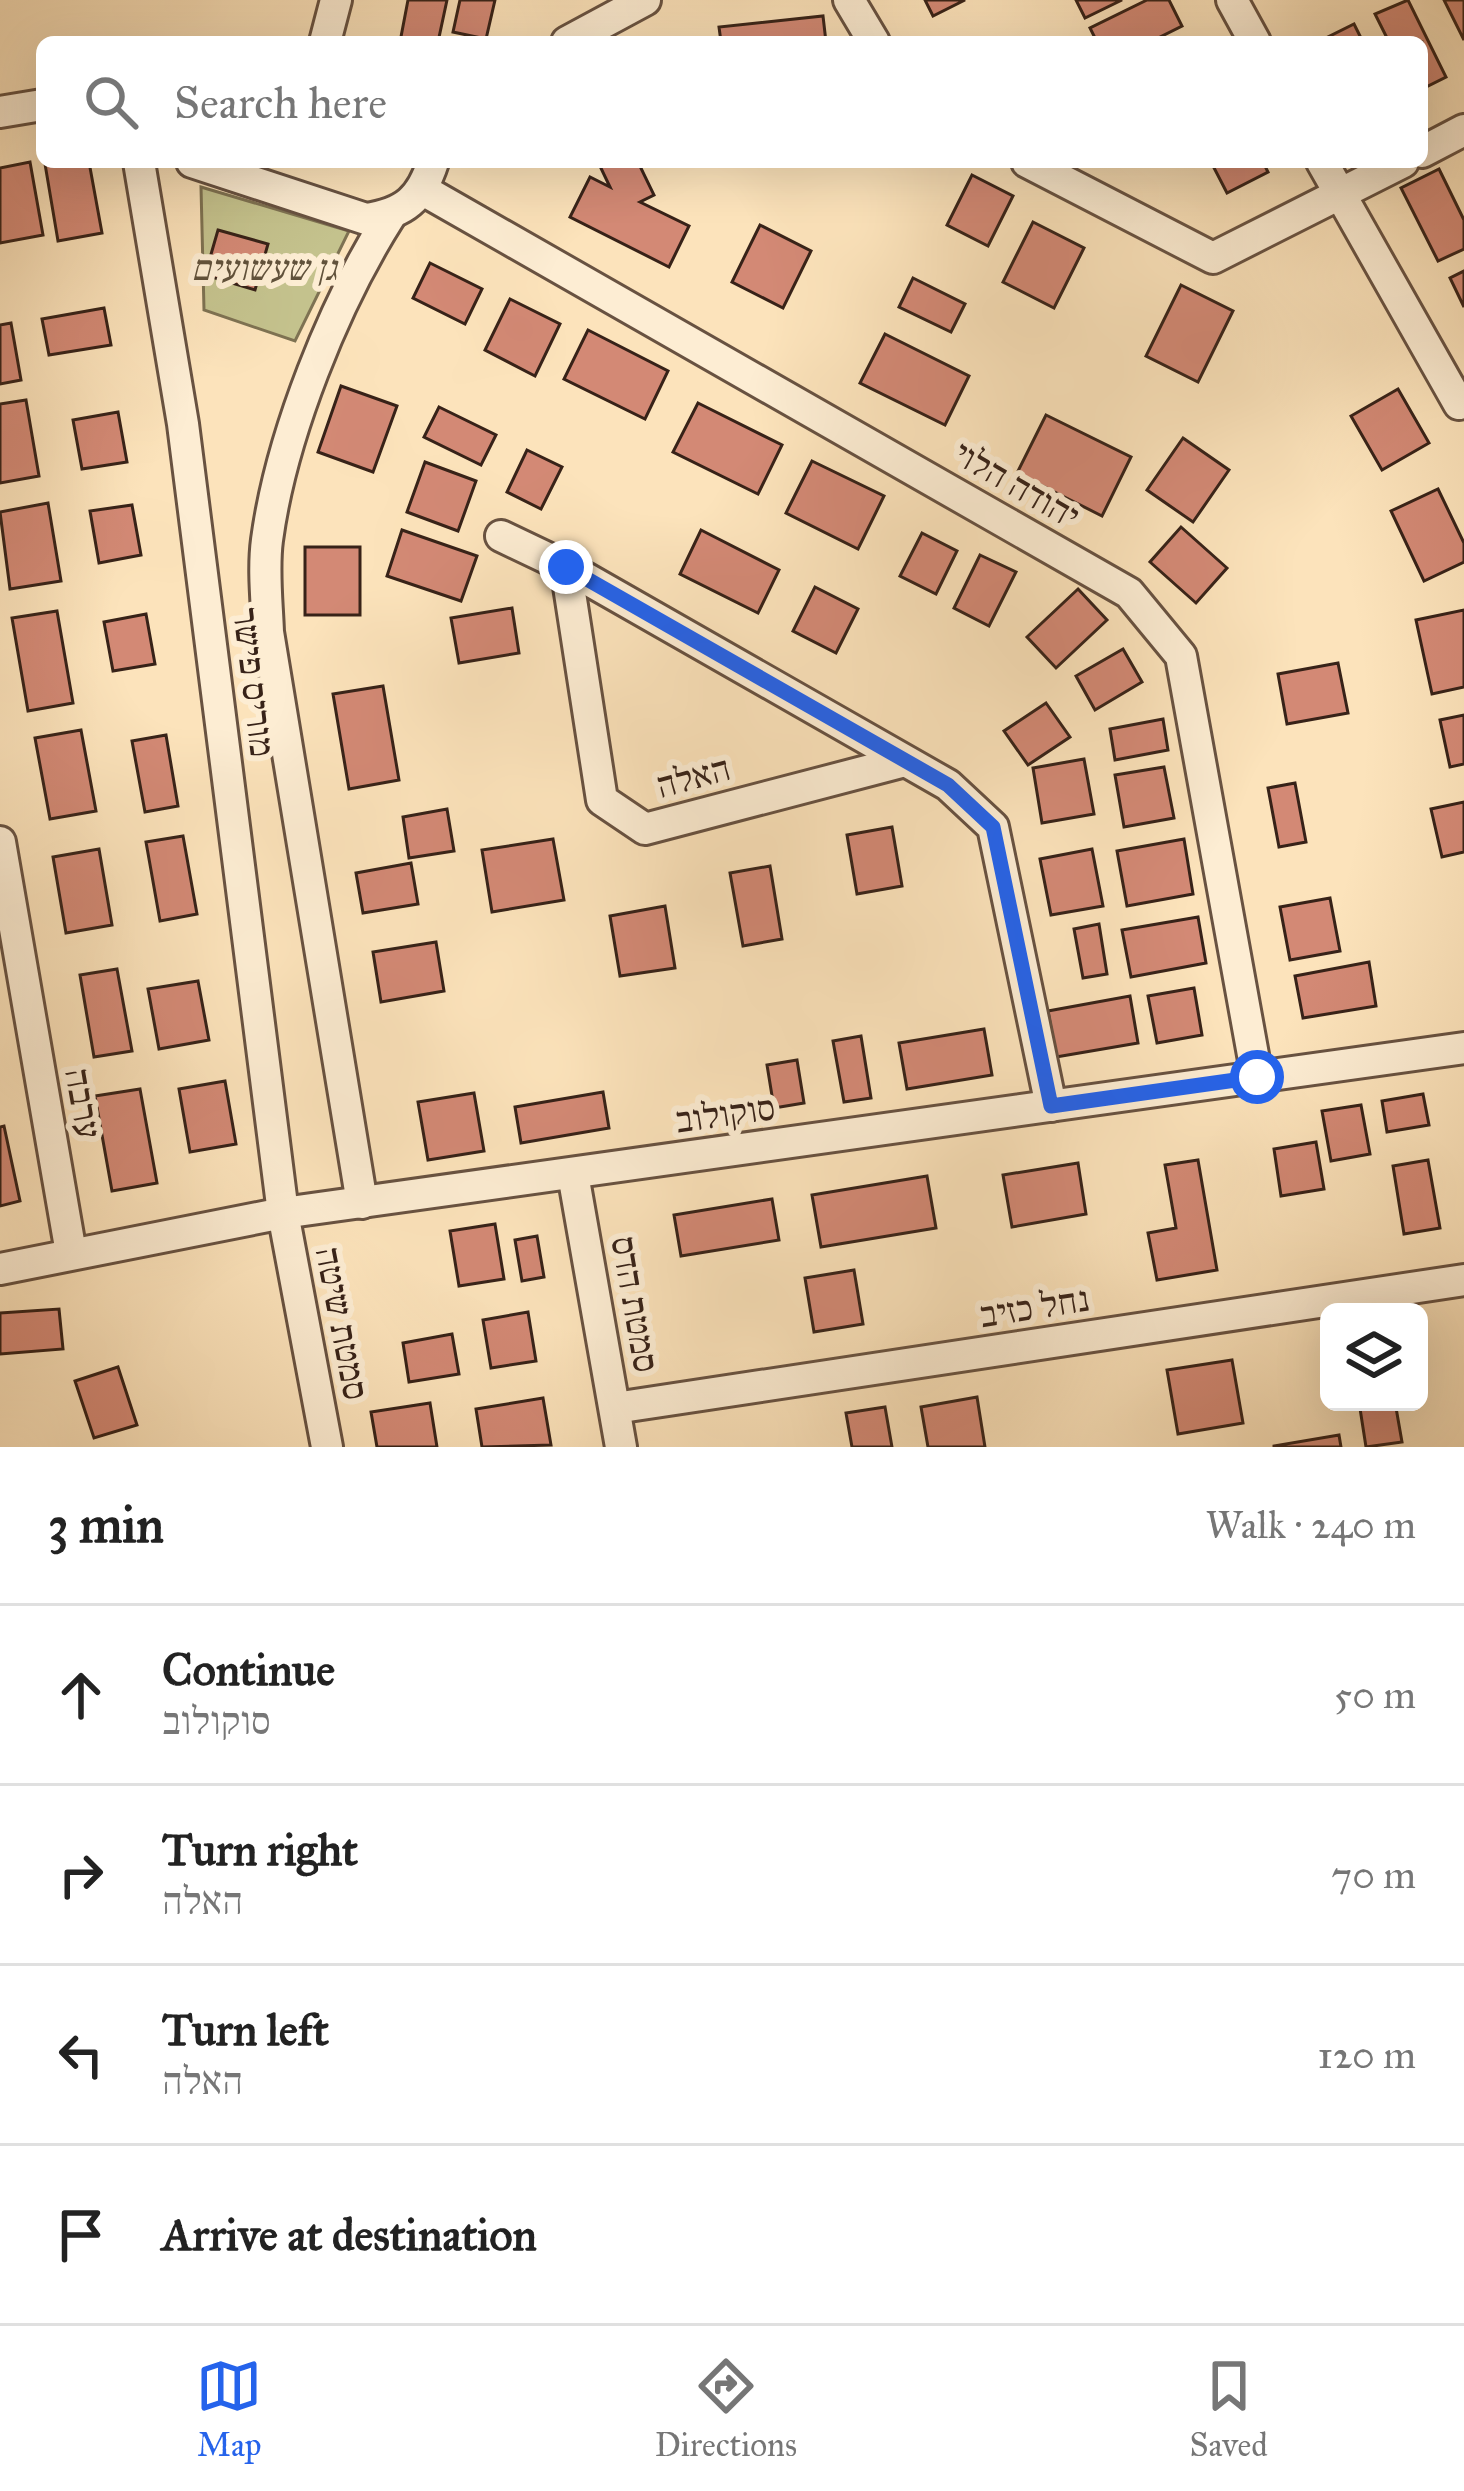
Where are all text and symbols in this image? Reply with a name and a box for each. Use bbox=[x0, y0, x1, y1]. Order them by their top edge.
search box bbox=[36, 36, 1428, 168]
icon: search bbox=[78, 69, 144, 135]
text: Search here bbox=[174, 75, 387, 130]
park label: גן שעשועים bbox=[191, 246, 339, 290]
street label: יהודה הלוי bbox=[946, 431, 1087, 538]
route end bbox=[539, 540, 593, 594]
street label: מוריס פישר bbox=[223, 605, 285, 759]
street label: האלה bbox=[651, 746, 735, 808]
route start bbox=[1230, 1050, 1284, 1104]
street label: ערבה bbox=[55, 1065, 111, 1142]
street label: סוקולוב bbox=[672, 1085, 778, 1143]
street label: סמטת הדס bbox=[601, 1233, 669, 1376]
street label: סמטת שיטה bbox=[306, 1243, 378, 1403]
street label: נחל כזיב bbox=[976, 1277, 1092, 1337]
map controls bbox=[1320, 1303, 1428, 1411]
button: layers bbox=[1320, 1303, 1428, 1411]
text: 3 min bbox=[48, 1494, 164, 1556]
text: Walk · 240 m bbox=[1206, 1501, 1416, 1549]
text: Continue bbox=[162, 1642, 335, 1697]
icon: ahead bbox=[48, 1662, 114, 1728]
text: 50 m bbox=[1334, 1671, 1416, 1719]
text: סוקולוב bbox=[162, 1697, 271, 1745]
text: Turn right bbox=[162, 1822, 358, 1877]
icon: right bbox=[48, 1842, 114, 1908]
text: 70 m bbox=[1331, 1851, 1416, 1899]
text: האלה bbox=[162, 1877, 243, 1925]
text: Turn left bbox=[162, 2002, 329, 2057]
icon: left bbox=[48, 2022, 114, 2088]
text: 120 m bbox=[1317, 2031, 1416, 2079]
text: האלה bbox=[162, 2057, 243, 2105]
icon: arrive bbox=[48, 2202, 114, 2268]
text: Arrive at destination bbox=[162, 2207, 537, 2262]
tab: Map bbox=[196, 2353, 262, 2465]
tab: Directions bbox=[655, 2353, 797, 2465]
tab: Saved bbox=[1189, 2353, 1268, 2465]

